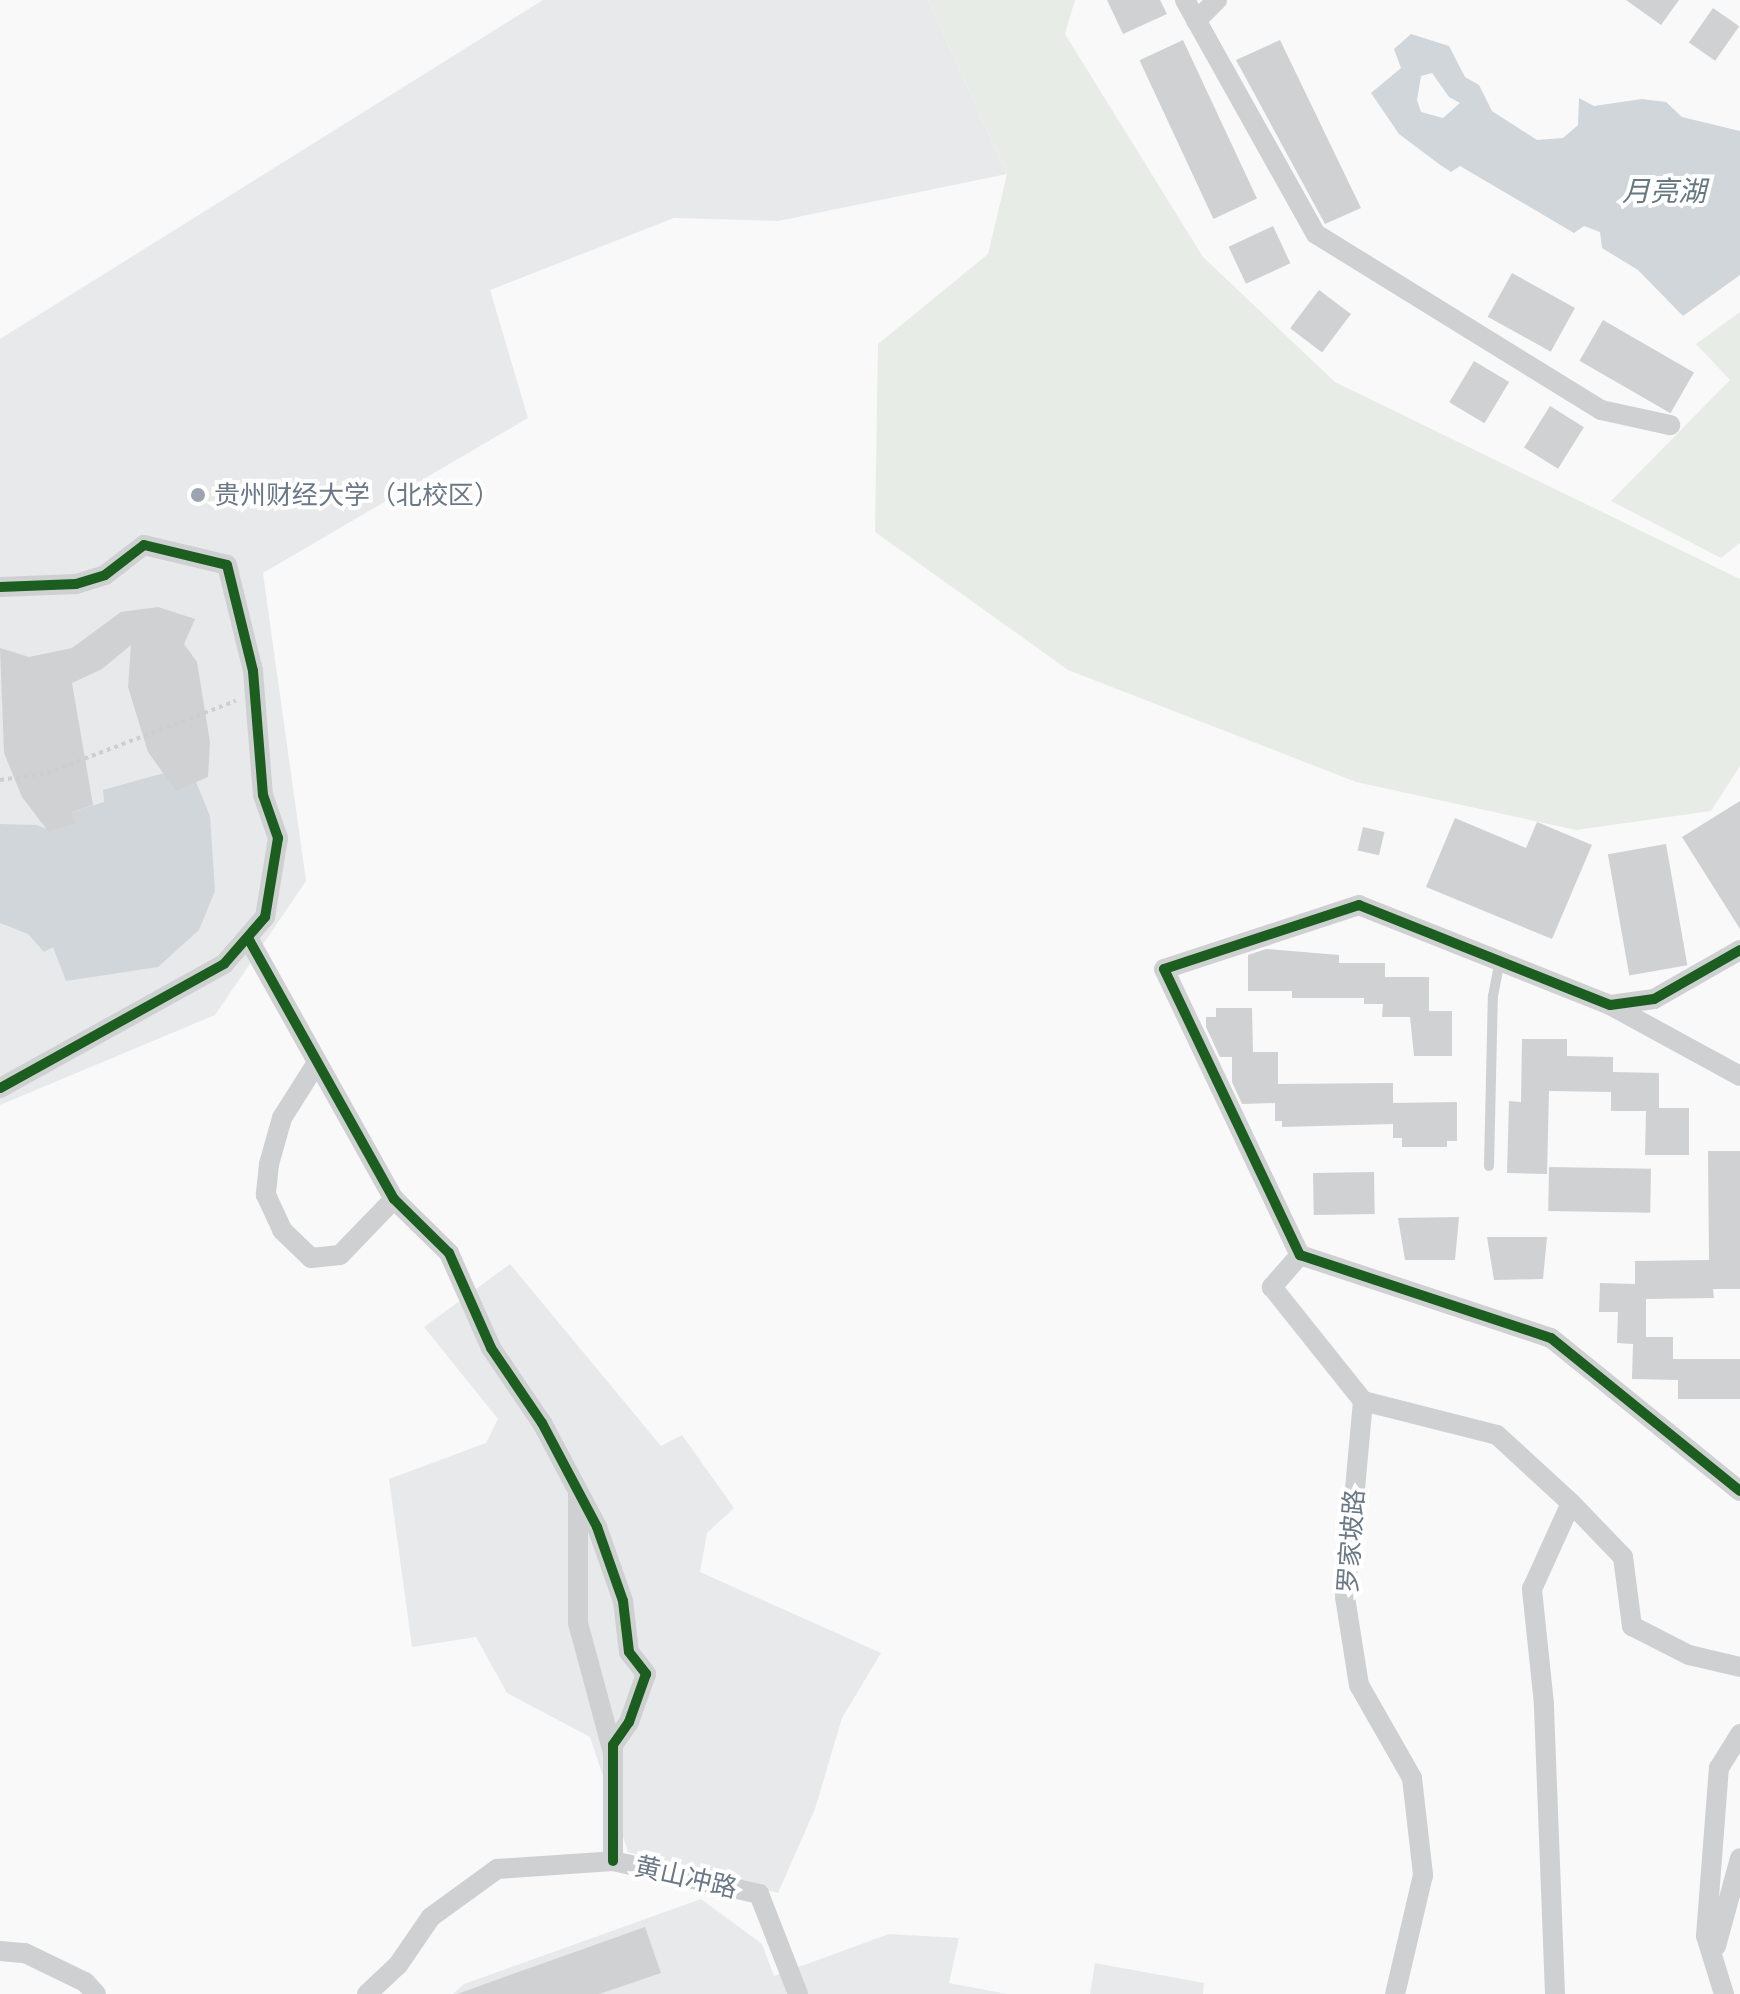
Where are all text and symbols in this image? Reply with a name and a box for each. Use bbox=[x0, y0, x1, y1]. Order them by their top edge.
water label: 月亮湖 bbox=[1622, 174, 1706, 208]
place label: 贵州财经大学（北校区） bbox=[214, 479, 500, 511]
marker: 贵州财经大学（北校区） bbox=[189, 486, 207, 504]
street label: 罗家坡路 bbox=[1332, 1488, 1370, 1594]
street label: 黄山冲路 bbox=[632, 1850, 740, 1904]

